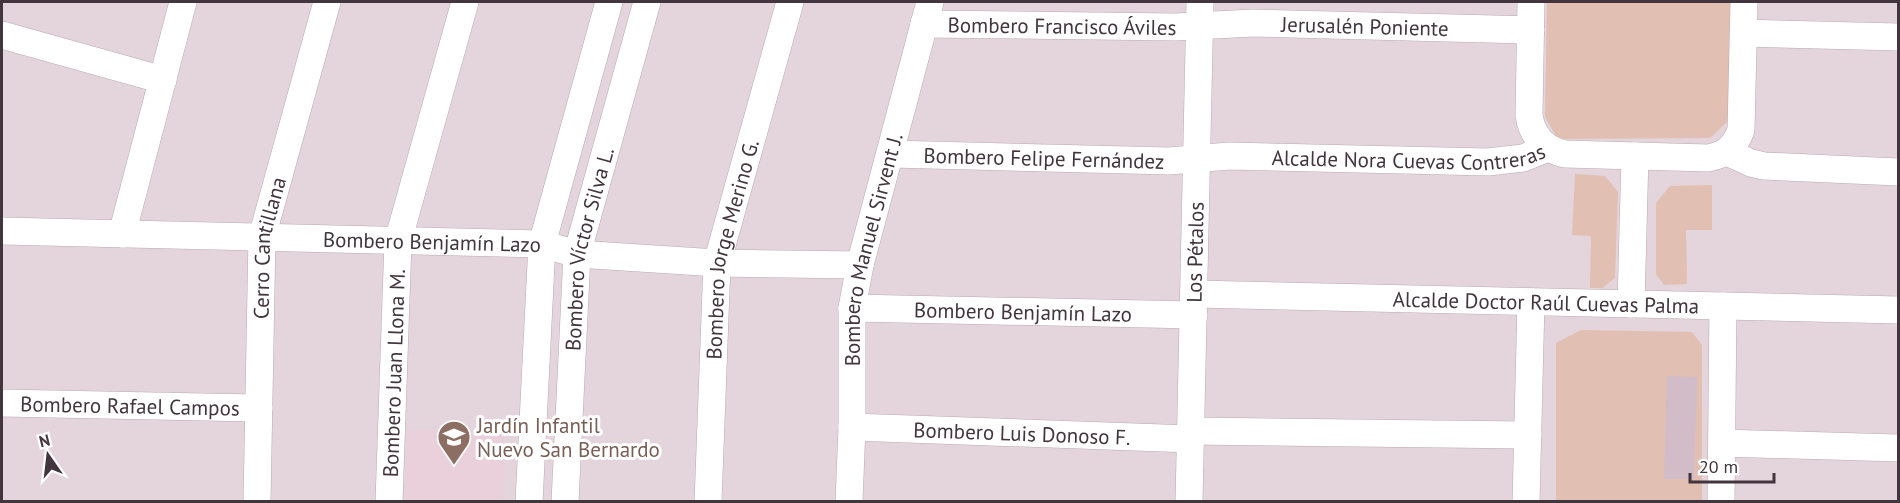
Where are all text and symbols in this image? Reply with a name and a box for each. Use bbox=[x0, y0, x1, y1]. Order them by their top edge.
street label: Jerusalén Poniente bbox=[1280, 10, 1449, 41]
street label: Bombero Francisco Áviles bbox=[947, 11, 1176, 41]
street label: Bombero Manuel Sirvent J. bbox=[839, 130, 908, 366]
street label: Bombero Jorge Merino G. bbox=[700, 136, 765, 360]
street label: Alcalde Nora Cuevas Contreras bbox=[1271, 137, 1549, 176]
street label: Bombero Felipe Fernández bbox=[923, 141, 1165, 174]
street label: Bombero Víctor Silva L. bbox=[559, 144, 620, 352]
street label: Cerro Cantillana bbox=[247, 174, 292, 319]
street label: Los Pétalos bbox=[1180, 201, 1209, 303]
street label: Bombero Benjamín Lazo bbox=[323, 225, 541, 257]
street label: Bombero Juan Llona M. bbox=[376, 268, 411, 478]
street label: Alcalde Doctor Raúl Cuevas Palma bbox=[1392, 285, 1699, 319]
street label: Bombero Benjamín Lazo bbox=[914, 296, 1132, 327]
street label: Bombero Rafael Campos bbox=[20, 390, 240, 421]
place label: Jardín Infantil Nuevo San Bernardo bbox=[476, 412, 660, 463]
street label: Bombero Luis Donoso F. bbox=[913, 416, 1131, 450]
school or university icon: Jardín Infantil Nuevo San Bernardo bbox=[436, 419, 472, 466]
north arrow bbox=[18, 425, 78, 485]
text: N bbox=[37, 429, 52, 451]
scale bar bbox=[1690, 446, 1774, 484]
text: 20 m bbox=[1699, 455, 1738, 478]

